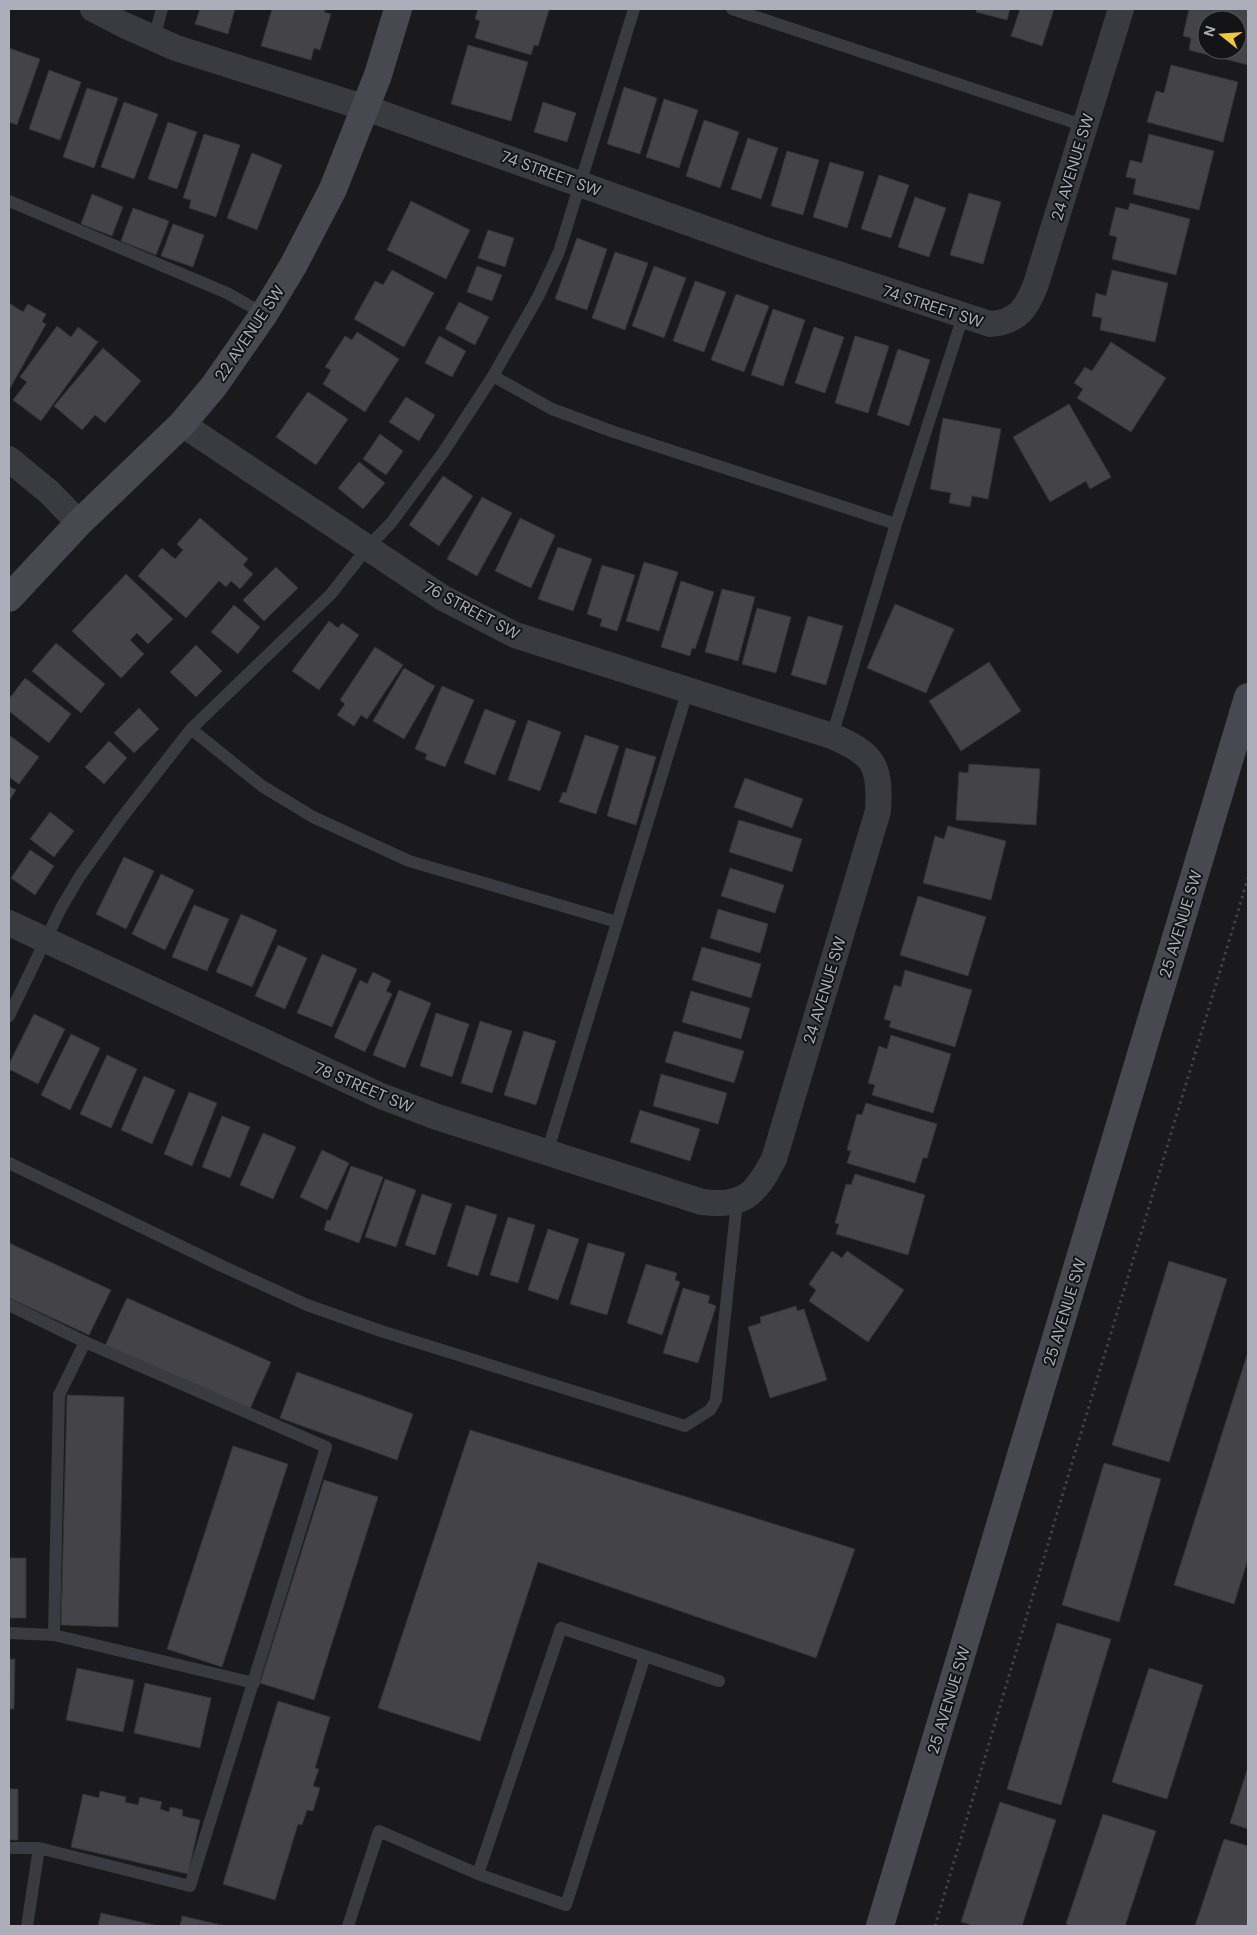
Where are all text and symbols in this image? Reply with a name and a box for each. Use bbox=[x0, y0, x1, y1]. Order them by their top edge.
north arrow bbox=[1197, 10, 1247, 60]
text: N bbox=[1199, 24, 1220, 39]
street label: 24 AVENUE SW bbox=[1046, 110, 1099, 223]
street label: 74 STREET SW bbox=[498, 146, 604, 201]
street label: 74 STREET SW bbox=[880, 280, 986, 333]
street label: 22 AVENUE SW bbox=[210, 281, 289, 385]
street label: 76 STREET SW bbox=[420, 576, 524, 645]
street label: 25 AVENUE SW bbox=[1154, 867, 1207, 980]
street label: 24 AVENUE SW bbox=[798, 933, 851, 1046]
street label: 78 STREET SW bbox=[311, 1057, 417, 1118]
street label: 25 AVENUE SW bbox=[1038, 1255, 1091, 1368]
street label: 25 AVENUE SW bbox=[922, 1643, 975, 1756]

